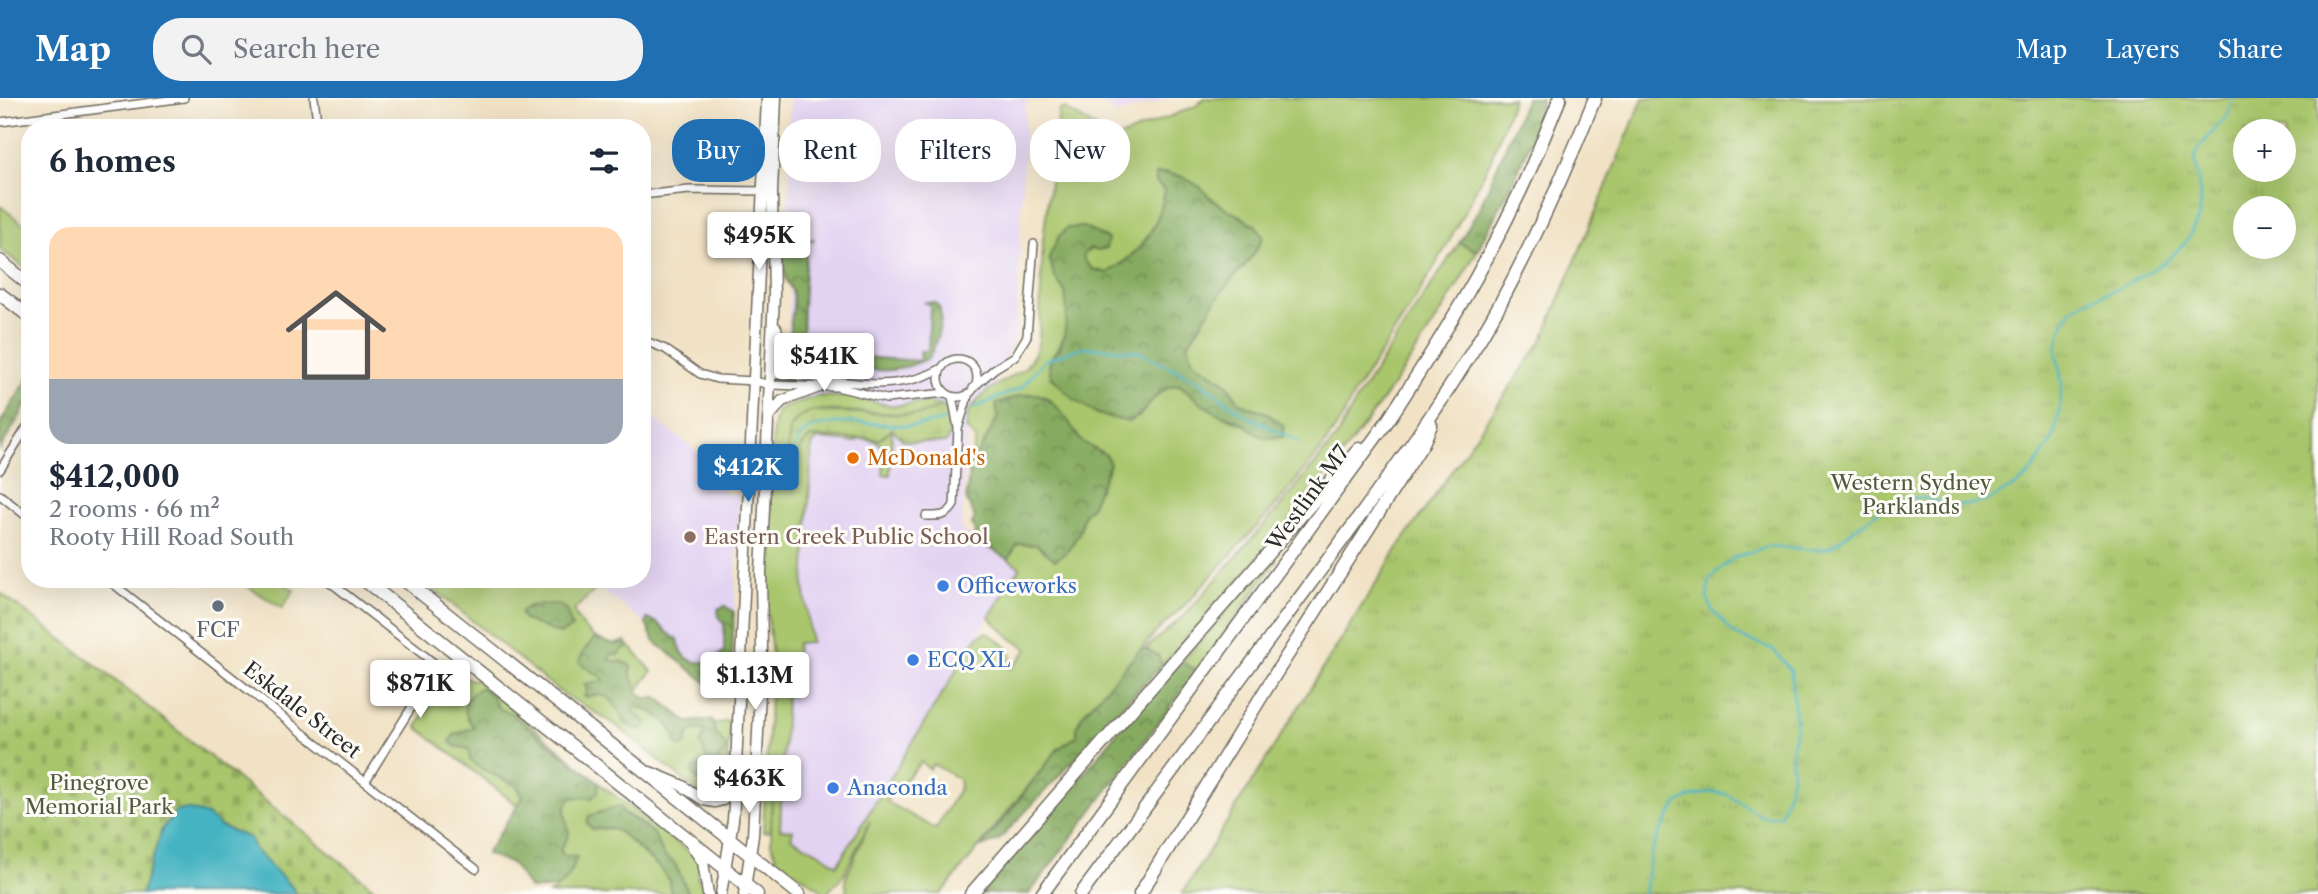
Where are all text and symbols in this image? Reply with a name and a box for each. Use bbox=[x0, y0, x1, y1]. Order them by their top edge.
search box bbox=[153, 18, 643, 81]
text: Map bbox=[35, 29, 111, 70]
icon: search bbox=[177, 30, 215, 68]
text: Search here bbox=[233, 33, 380, 65]
text: Map bbox=[2016, 35, 2067, 64]
text: Layers bbox=[2105, 35, 2180, 64]
text: Share bbox=[2218, 35, 2283, 64]
chip: Buy bbox=[672, 119, 765, 182]
chip: Rent bbox=[779, 119, 881, 182]
chip: Filters bbox=[895, 119, 1016, 182]
chip: New bbox=[1030, 119, 1130, 182]
map controls bbox=[2233, 119, 2296, 259]
button: + bbox=[2233, 119, 2296, 182]
icon: filters bbox=[585, 142, 623, 180]
text: 6 homes bbox=[49, 143, 176, 180]
button: − bbox=[2233, 196, 2296, 259]
pin: $495K bbox=[710, 212, 808, 272]
text: $495K bbox=[723, 221, 795, 249]
icon: home bbox=[273, 272, 399, 398]
pin: $541K bbox=[775, 334, 873, 393]
text: $541K bbox=[790, 342, 858, 370]
street label: Westlink M7 bbox=[1260, 440, 1355, 556]
pin: $412K bbox=[699, 444, 797, 504]
place label: McDonald's bbox=[867, 445, 985, 470]
marker: McDonald's bbox=[845, 450, 861, 466]
text: $412K bbox=[714, 453, 782, 481]
text: $412,000 bbox=[49, 458, 180, 495]
park label: Western Sydney Parklands bbox=[1829, 470, 1992, 519]
text: 2 rooms · 66 m² bbox=[49, 495, 220, 523]
text: Rooty Hill Road South bbox=[49, 523, 294, 551]
place label: Eastern Creek Public School bbox=[704, 524, 988, 549]
marker: Eastern Creek Public School bbox=[682, 529, 698, 545]
place label: Officeworks bbox=[957, 573, 1077, 598]
marker: Officeworks bbox=[935, 578, 951, 594]
marker: FCF bbox=[210, 598, 226, 614]
place label: FCF bbox=[196, 617, 240, 642]
place label: ECQ XL bbox=[927, 647, 1011, 672]
pin: $1.13M bbox=[698, 652, 812, 712]
marker: ECQ XL bbox=[905, 652, 921, 668]
street label: Eskdale Street bbox=[239, 656, 366, 763]
pin: $871K bbox=[371, 660, 469, 720]
text: $1.13M bbox=[716, 661, 794, 689]
text: $871K bbox=[386, 669, 454, 697]
pin: $463K bbox=[700, 756, 798, 815]
text: $463K bbox=[713, 764, 785, 792]
park label: Pinegrove Memorial Park bbox=[25, 770, 174, 819]
place label: Anaconda bbox=[846, 775, 949, 800]
marker: Anaconda bbox=[825, 780, 841, 796]

